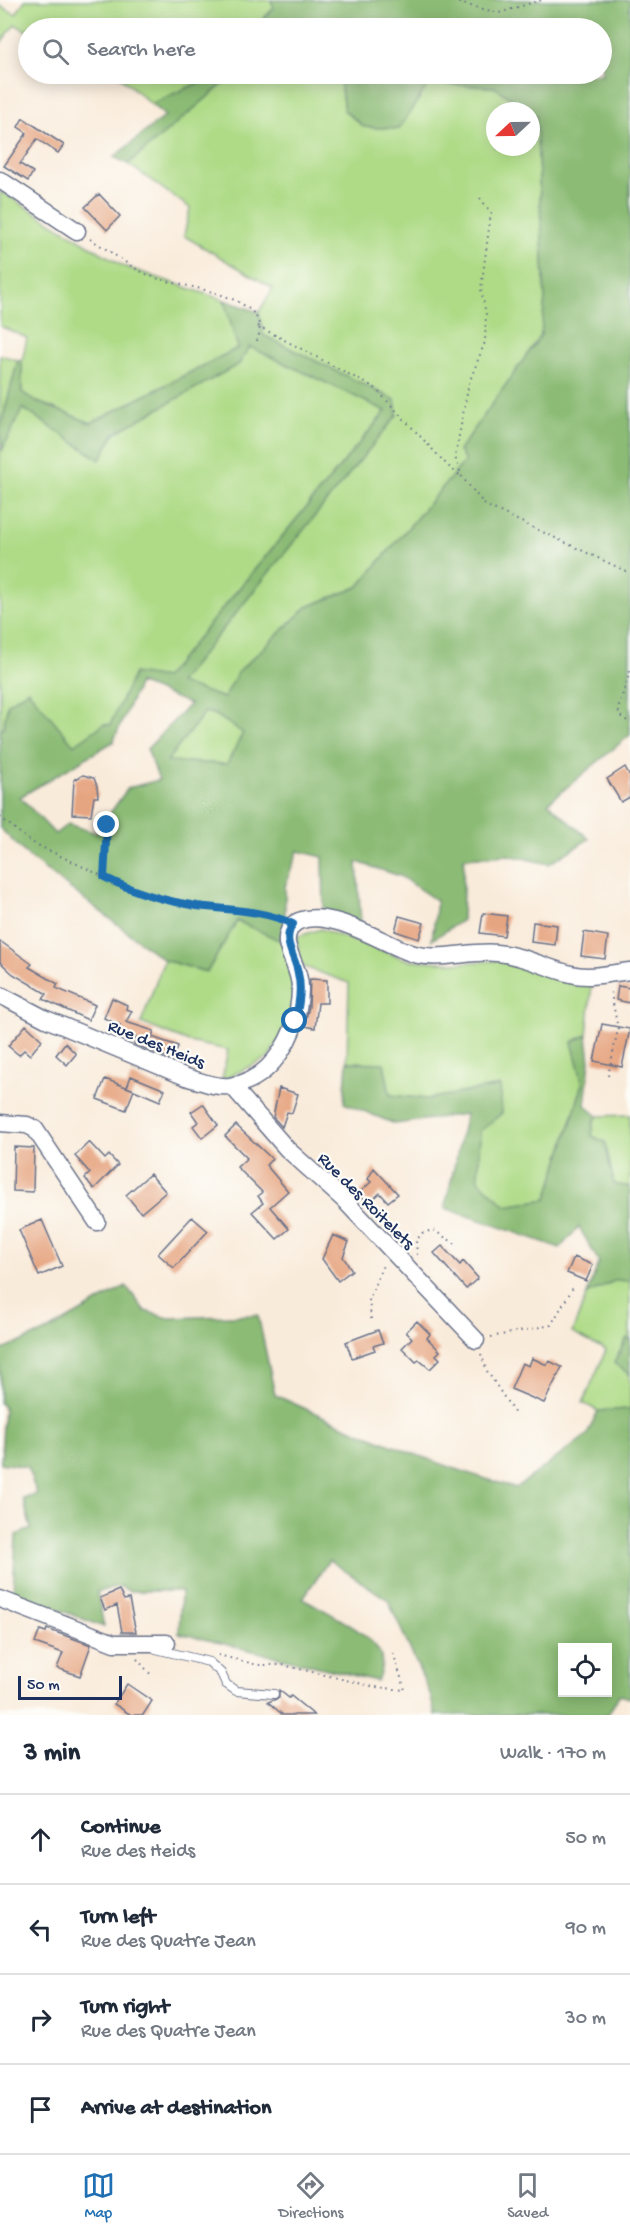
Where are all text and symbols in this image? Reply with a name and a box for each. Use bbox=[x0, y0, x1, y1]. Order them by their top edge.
search box bbox=[18, 18, 612, 84]
icon: search bbox=[39, 35, 72, 68]
text: Search here bbox=[87, 38, 195, 64]
north arrow bbox=[486, 102, 540, 156]
route end bbox=[93, 811, 119, 837]
route start bbox=[281, 1007, 307, 1033]
street label: Rue des Heids bbox=[104, 1016, 209, 1075]
street label: Rue des Roitelets bbox=[312, 1149, 419, 1256]
map controls bbox=[558, 1643, 612, 1697]
button: locate bbox=[558, 1643, 612, 1697]
scale bar bbox=[18, 1673, 122, 1700]
text: 50 m bbox=[27, 1677, 60, 1696]
text: 3 min bbox=[24, 1739, 80, 1770]
text: Walk · 170 m bbox=[500, 1743, 606, 1766]
text: Continue bbox=[81, 1815, 161, 1841]
icon: ahead bbox=[24, 1823, 57, 1856]
text: 50 m bbox=[565, 1828, 606, 1851]
text: Rue des Heids bbox=[81, 1841, 195, 1864]
text: Turn left bbox=[81, 1905, 155, 1931]
icon: left bbox=[24, 1913, 57, 1946]
text: 90 m bbox=[566, 1918, 606, 1941]
text: Rue des Quatre Jean bbox=[81, 1931, 256, 1954]
text: Turn right bbox=[81, 1995, 169, 2021]
icon: right bbox=[24, 2003, 57, 2036]
text: 30 m bbox=[565, 2008, 606, 2031]
text: Rue des Quatre Jean bbox=[81, 2021, 256, 2044]
icon: arrive bbox=[24, 2093, 57, 2126]
text: Arrive at destination bbox=[81, 2096, 271, 2122]
tab: Map bbox=[82, 2169, 115, 2224]
tab: Directions bbox=[278, 2169, 344, 2224]
tab: Saved bbox=[507, 2169, 548, 2224]

